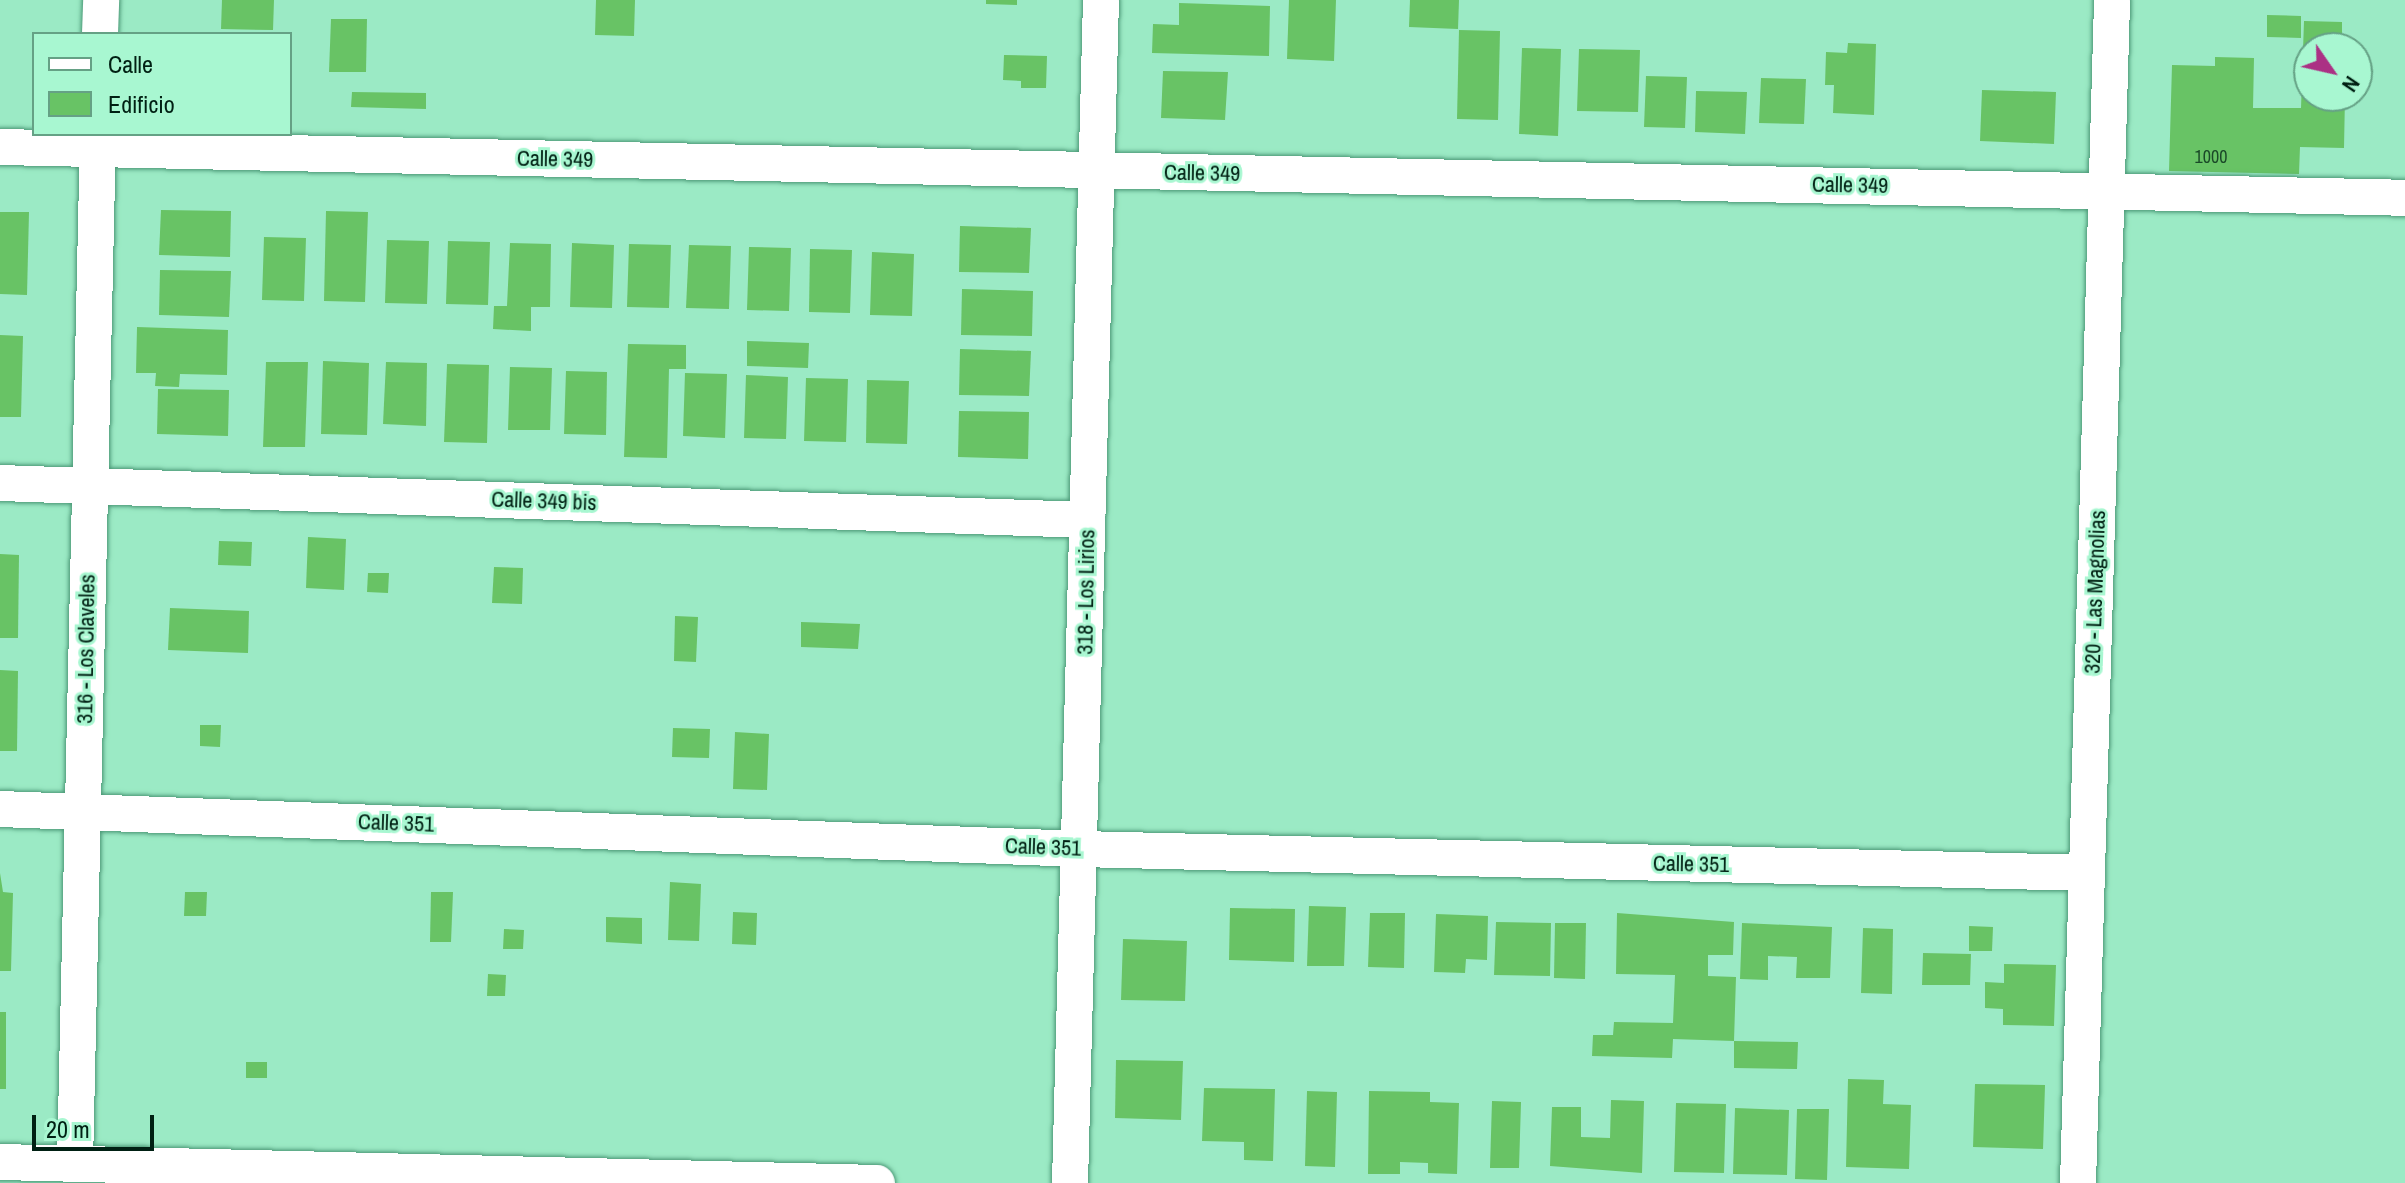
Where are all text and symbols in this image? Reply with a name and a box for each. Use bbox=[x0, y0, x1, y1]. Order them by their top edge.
legend bbox=[32, 32, 292, 136]
north arrow bbox=[2293, 32, 2373, 112]
text: Calle bbox=[108, 48, 153, 80]
text: N bbox=[2335, 71, 2367, 98]
text: Edificio bbox=[108, 88, 175, 120]
street label: Calle 349 bbox=[517, 145, 593, 173]
house number: 1000 bbox=[2195, 146, 2227, 168]
street label: Calle 349 bbox=[1164, 159, 1240, 187]
street label: Calle 349 bbox=[1812, 171, 1888, 199]
street label: Calle 349 bis bbox=[491, 486, 597, 516]
street label: 320 - Las Magnolias bbox=[2079, 510, 2111, 674]
street label: 318 - Los Lirios bbox=[1072, 529, 1100, 655]
street label: 316 - Los Claveles bbox=[71, 574, 101, 724]
street label: Calle 351 bbox=[357, 808, 435, 838]
street label: Calle 351 bbox=[1004, 832, 1082, 862]
street label: Calle 351 bbox=[1653, 850, 1729, 878]
scale bar bbox=[36, 1099, 158, 1149]
text: 20 m bbox=[46, 1113, 90, 1145]

